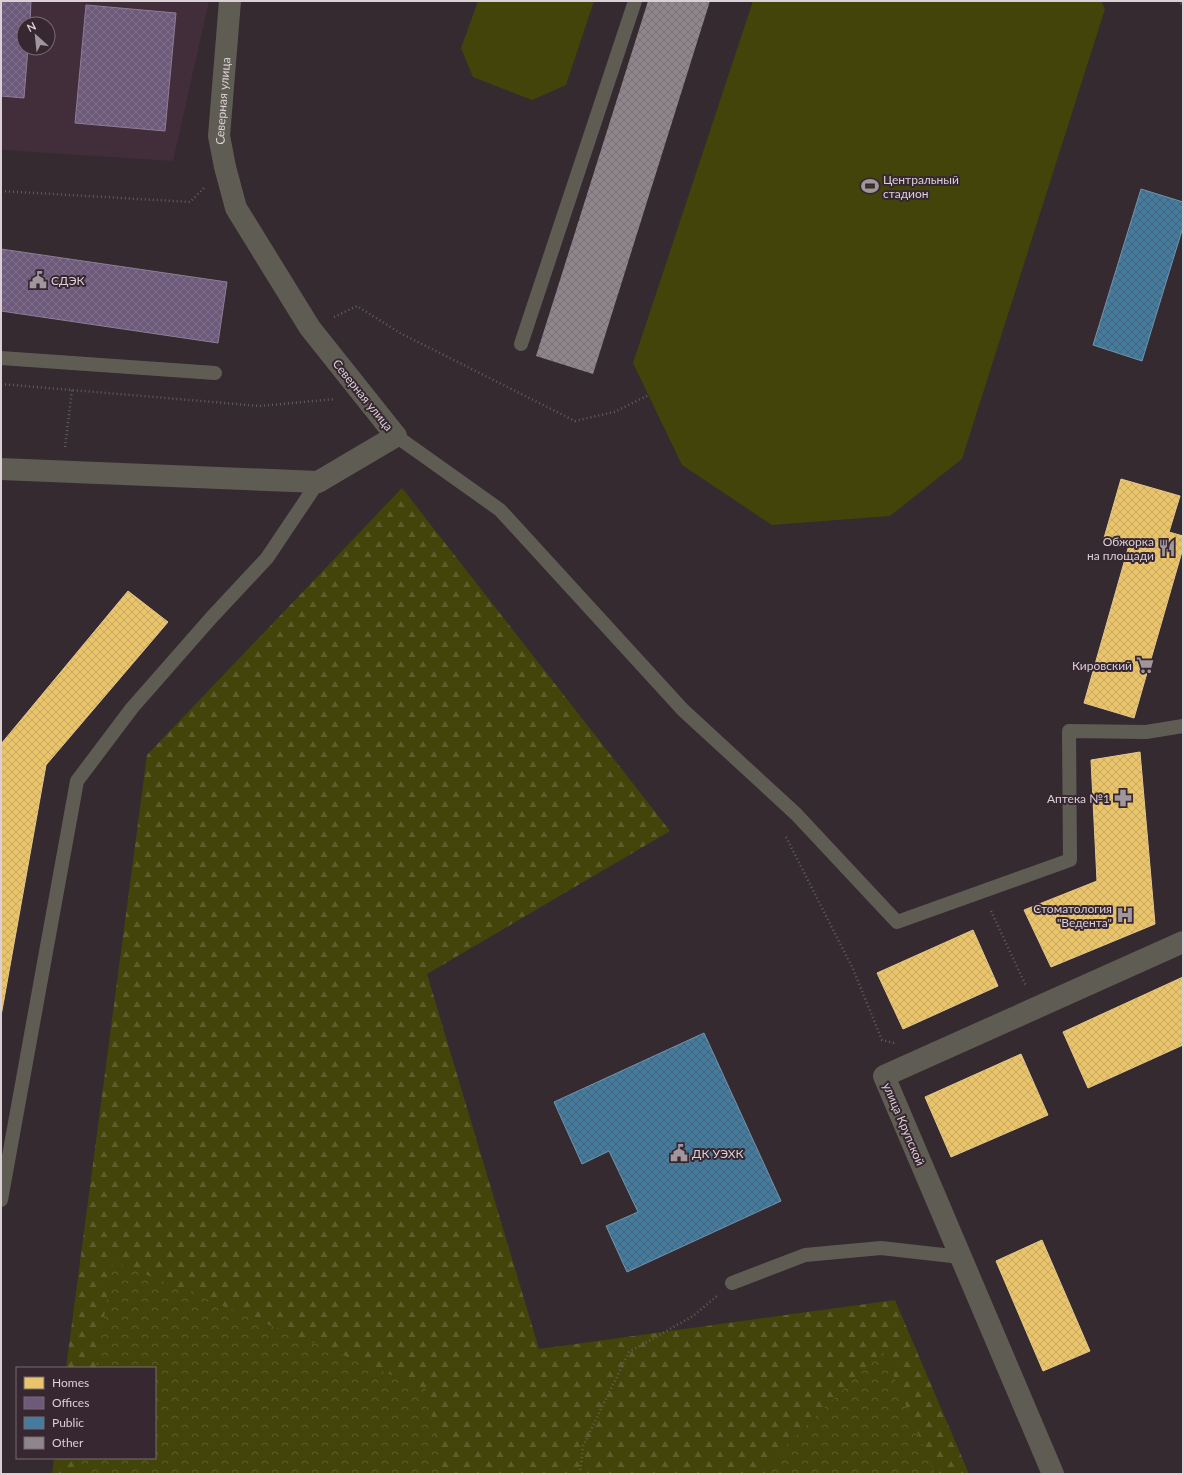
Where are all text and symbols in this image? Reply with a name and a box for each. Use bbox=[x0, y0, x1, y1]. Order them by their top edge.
north arrow bbox=[16, 16, 56, 56]
text: N bbox=[25, 19, 38, 34]
street label: Северная улица bbox=[211, 57, 233, 146]
place label: Центральный стадион bbox=[883, 172, 959, 201]
sports icon: Центральный стадион bbox=[860, 176, 880, 196]
public building icon: СДЭК bbox=[28, 270, 48, 290]
place label: СДЭК bbox=[51, 273, 85, 288]
street label: Северная улица bbox=[330, 356, 396, 434]
place label: Обжорка на площади bbox=[1087, 534, 1154, 563]
restaurant icon: Обжорка на площади bbox=[1157, 538, 1177, 558]
supermarket icon: Кировский bbox=[1135, 655, 1155, 675]
place label: Кировский bbox=[1072, 658, 1132, 673]
pharmacy icon: Аптека №1 bbox=[1113, 788, 1133, 808]
place label: Аптека №1 bbox=[1047, 791, 1110, 806]
place label: Стоматология "Ведента" bbox=[1033, 901, 1112, 930]
hospital icon: Стоматология "Ведента" bbox=[1115, 905, 1135, 925]
street label: улица Крупской bbox=[880, 1080, 928, 1168]
public building icon: ДК УЭХК bbox=[669, 1143, 689, 1163]
place label: ДК УЭХК bbox=[692, 1146, 744, 1161]
legend bbox=[16, 1367, 156, 1459]
text: Homes bbox=[52, 1375, 89, 1390]
text: Offices bbox=[52, 1395, 89, 1410]
text: Public bbox=[52, 1415, 84, 1430]
text: Other bbox=[52, 1435, 84, 1450]

